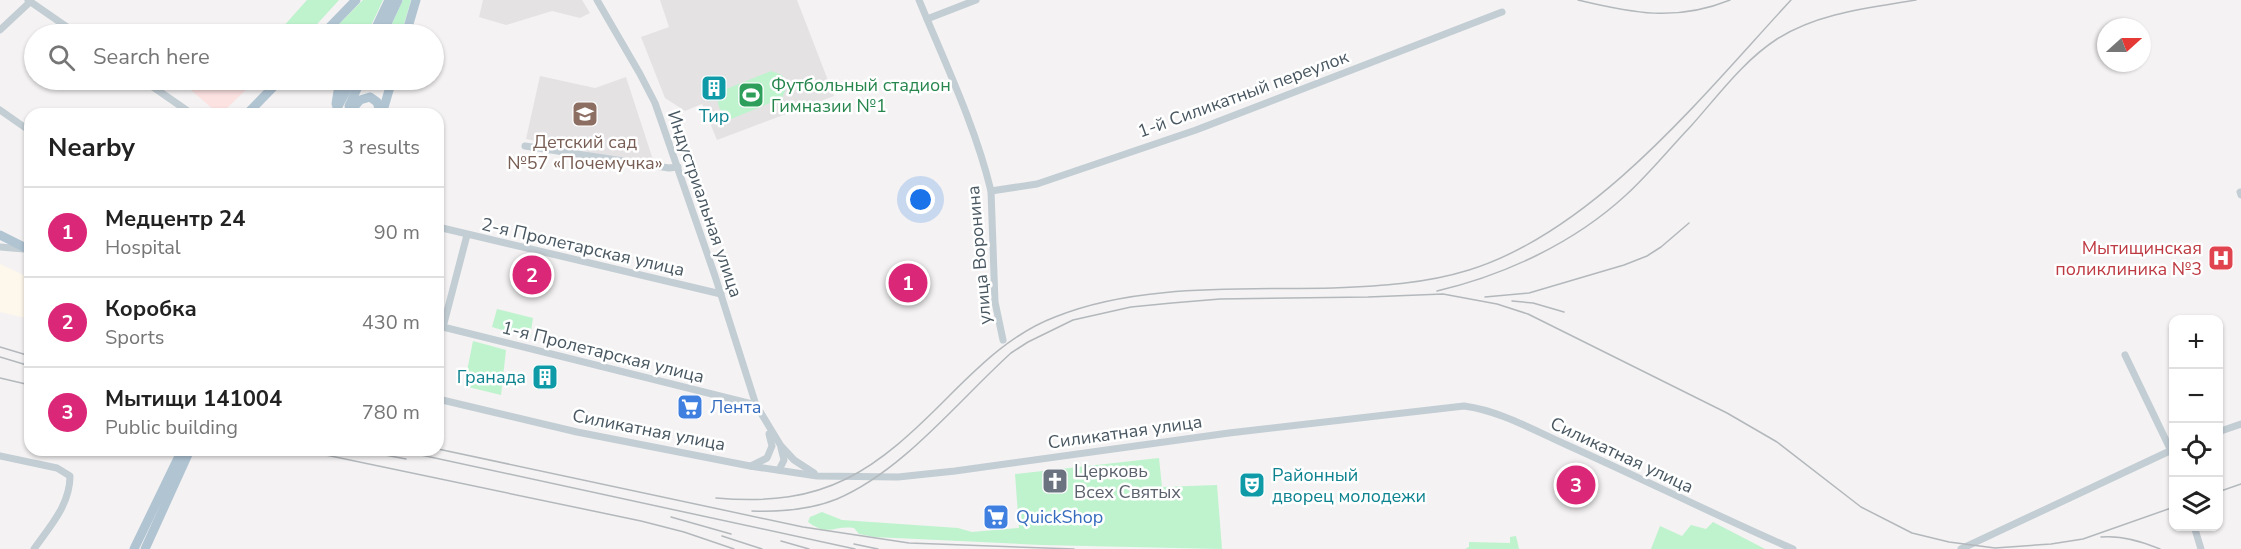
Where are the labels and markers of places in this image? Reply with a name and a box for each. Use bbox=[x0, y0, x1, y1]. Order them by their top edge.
building icon: Тир bbox=[699, 73, 729, 103]
place label: Футбольный стадион Гимназии №1 bbox=[771, 73, 951, 118]
sports icon: Футбольный стадион Гимназии №1 bbox=[736, 80, 766, 110]
school or university icon: Детский сад №57 «Почемучка» bbox=[570, 99, 600, 129]
place label: Тир bbox=[699, 104, 729, 128]
place label: Детский сад №57 «Почемучка» bbox=[507, 130, 663, 175]
place label: Мытищинская поликлиника №3 bbox=[2055, 236, 2202, 281]
hospital icon: Мытищинская поликлиника №3 bbox=[2206, 243, 2236, 273]
pin: 2 bbox=[512, 252, 552, 298]
pin: 1 bbox=[888, 260, 928, 306]
building icon: Гранада bbox=[530, 362, 560, 392]
place label: Гранада bbox=[457, 365, 526, 389]
supermarket icon: Лента bbox=[675, 392, 705, 422]
place label: Лента bbox=[710, 395, 761, 419]
place label: Церковь Всех Святых bbox=[1074, 459, 1181, 504]
pin: 3 bbox=[1556, 462, 1596, 508]
place label: Районный дворец молодежи bbox=[1272, 463, 1426, 508]
church icon: Церковь Всех Святых bbox=[1040, 466, 1070, 496]
theatre icon: Районный дворец молодежи bbox=[1237, 470, 1267, 500]
supermarket icon: QuickShop bbox=[981, 502, 1011, 532]
place label: QuickShop bbox=[1016, 505, 1103, 529]

